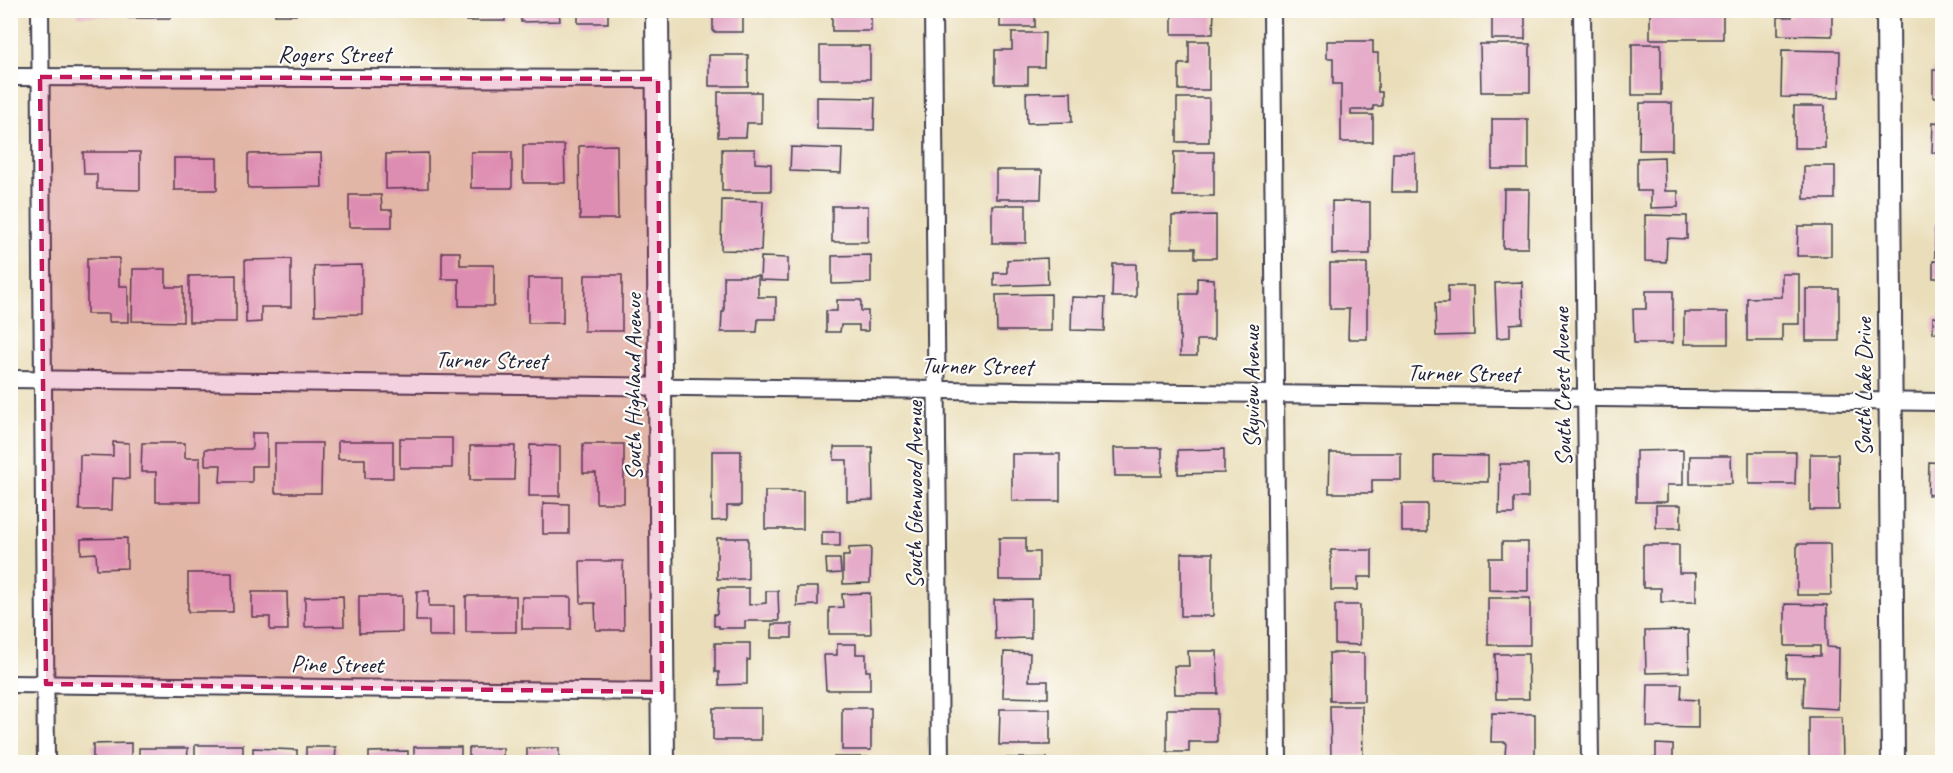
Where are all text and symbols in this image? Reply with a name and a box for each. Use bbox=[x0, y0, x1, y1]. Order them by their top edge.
street label: Rogers Street bbox=[278, 39, 393, 69]
street label: South Highland Avenue bbox=[618, 291, 648, 480]
street label: South Crest Avenue bbox=[1546, 305, 1578, 467]
street label: South Lake Drive bbox=[1848, 316, 1878, 456]
street label: Skyview Avenue bbox=[1236, 324, 1266, 448]
street label: Turner Street bbox=[435, 344, 550, 376]
street label: Turner Street bbox=[921, 350, 1036, 382]
street label: Turner Street bbox=[1407, 357, 1522, 389]
street label: South Glenwood Avenue bbox=[899, 399, 929, 589]
street label: Pine Street bbox=[291, 648, 385, 680]

